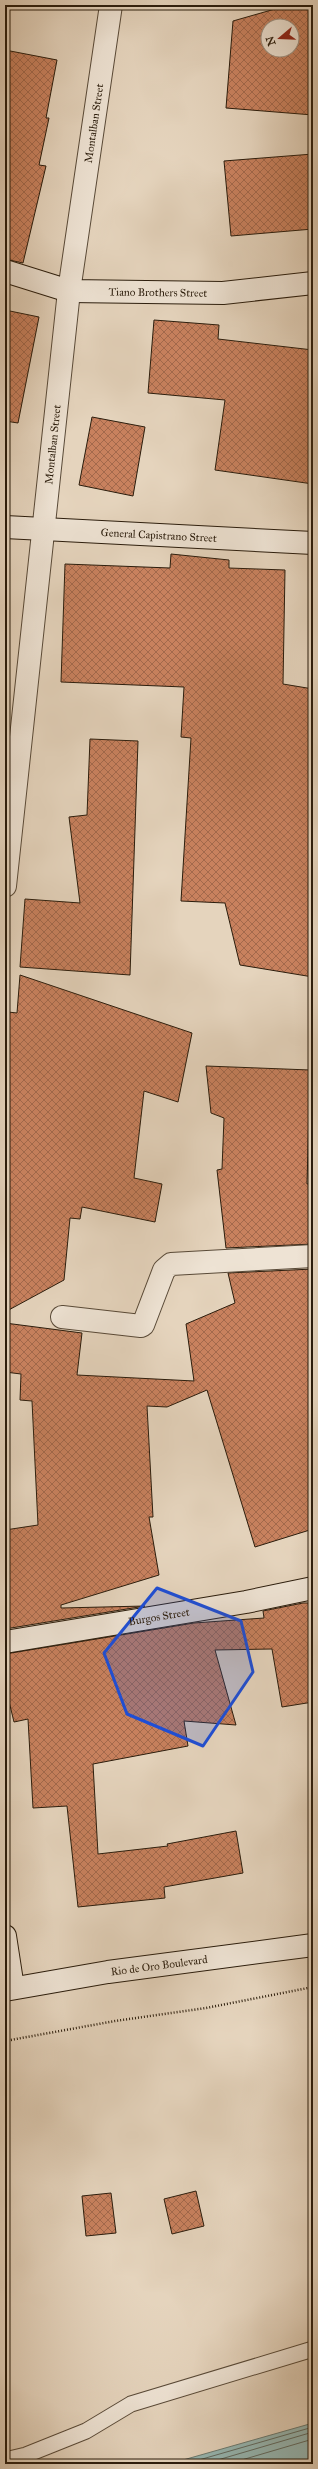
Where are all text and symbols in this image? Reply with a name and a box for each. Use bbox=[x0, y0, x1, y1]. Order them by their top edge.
north arrow bbox=[260, 18, 300, 58]
text: N bbox=[263, 34, 279, 48]
street label: Montalban Street bbox=[82, 83, 106, 164]
street label: Tiano Brothers Street bbox=[109, 286, 207, 300]
street label: Montalban Street bbox=[42, 404, 64, 485]
street label: General Capistrano Street bbox=[100, 526, 217, 545]
street label: Burgos Street bbox=[127, 1605, 191, 1628]
street label: Rio de Oro Boulevard bbox=[110, 1953, 209, 1979]

